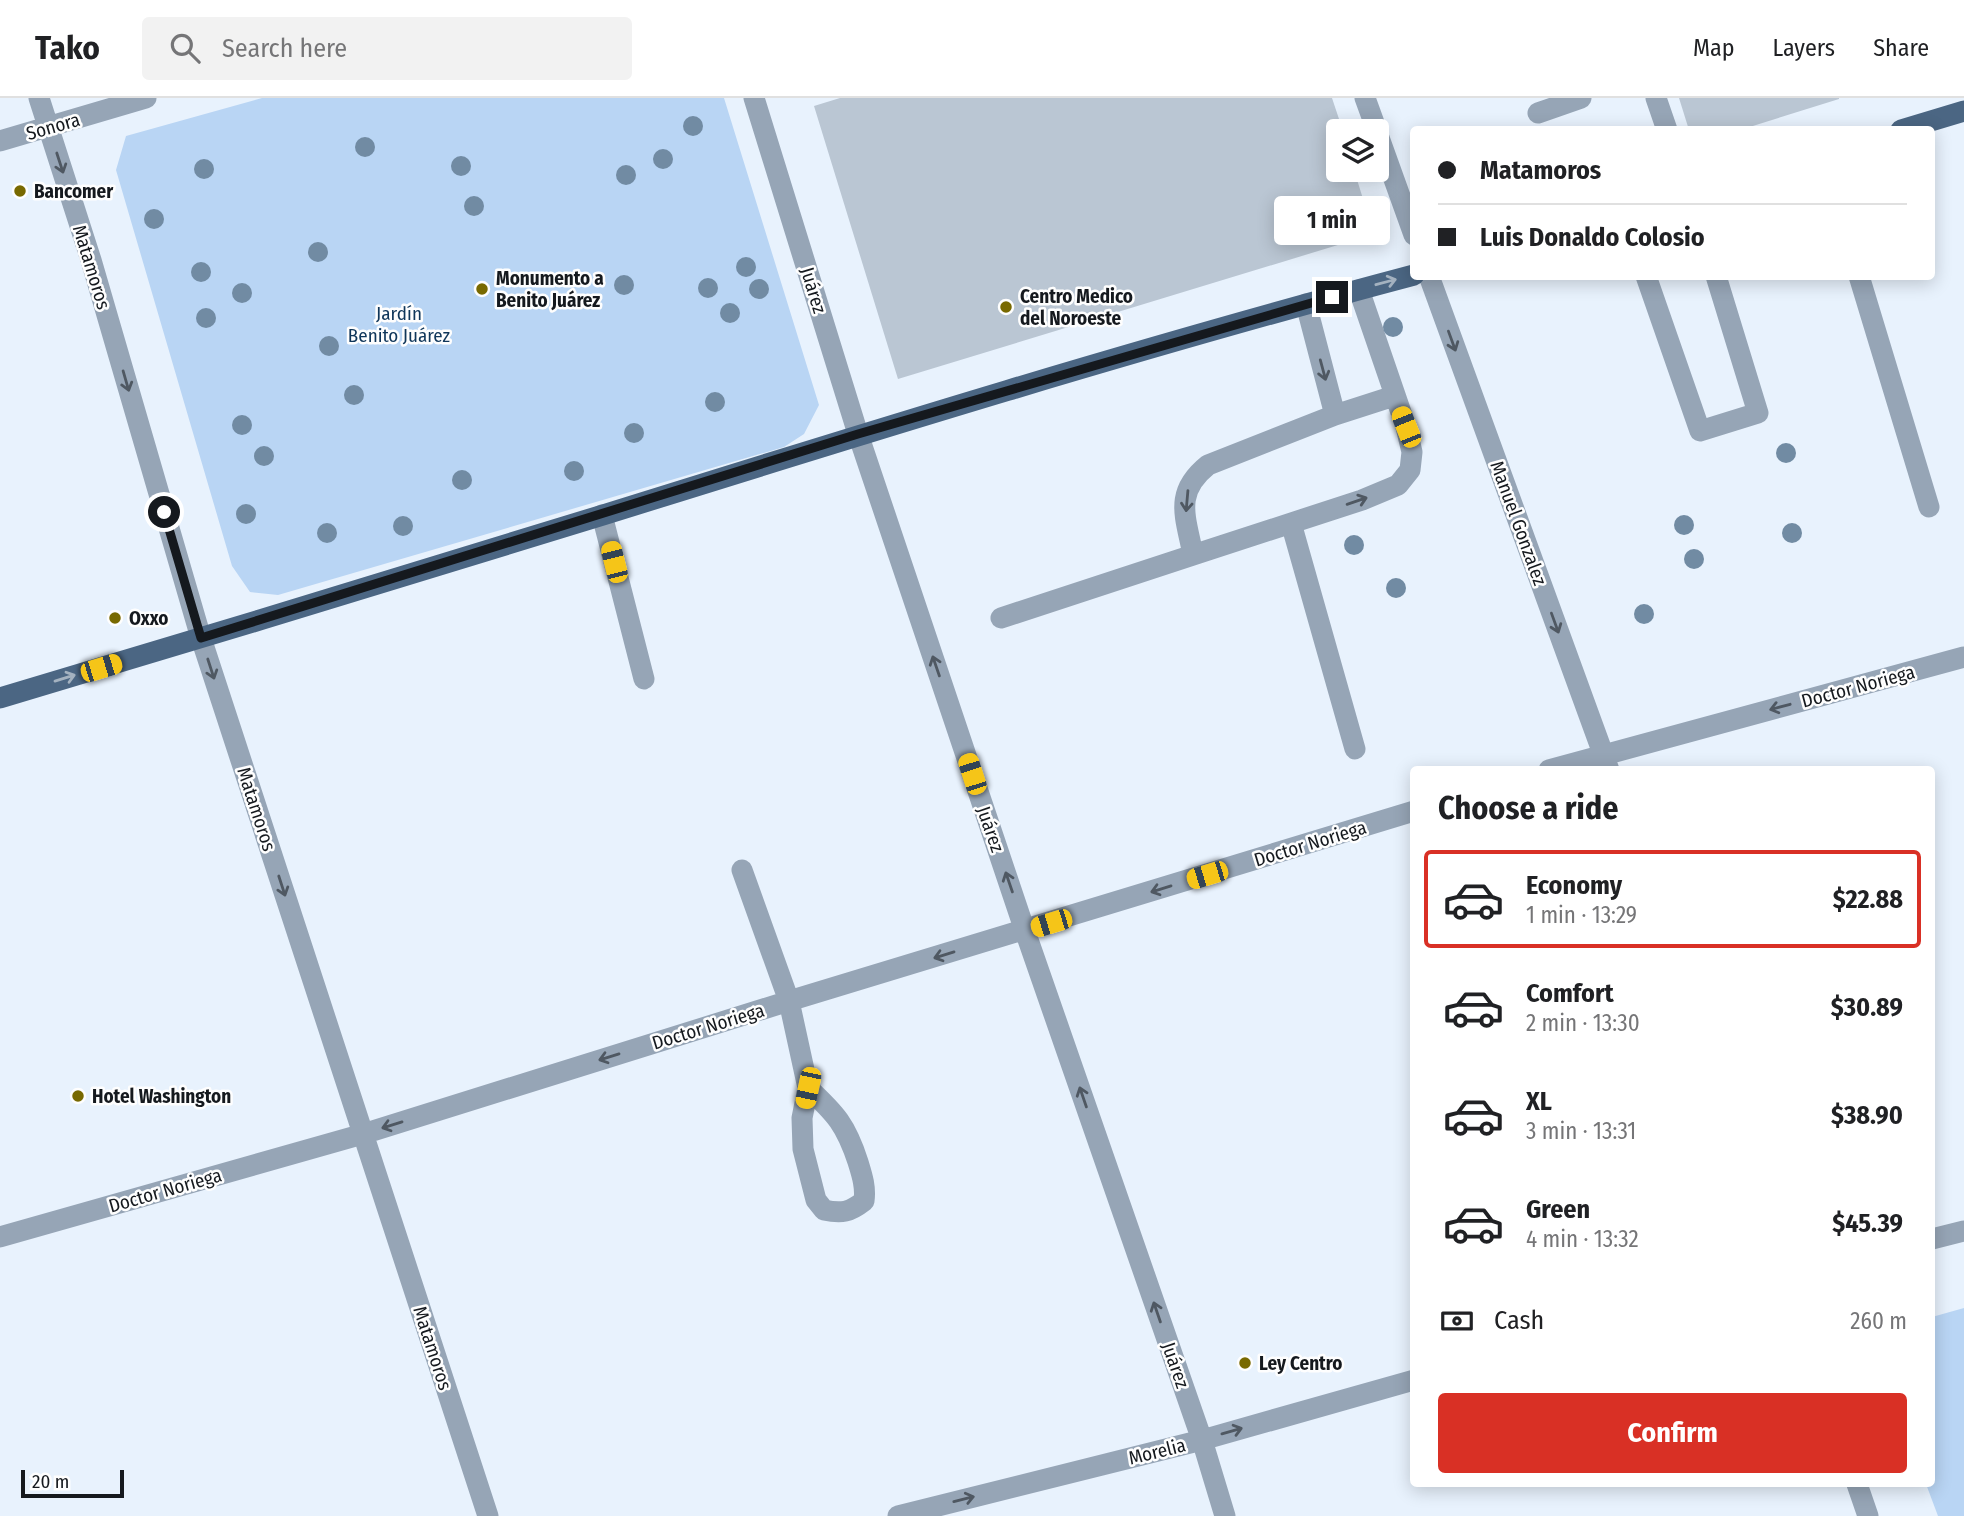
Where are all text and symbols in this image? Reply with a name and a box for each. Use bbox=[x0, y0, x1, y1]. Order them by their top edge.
search box bbox=[142, 17, 632, 80]
text: Tako bbox=[35, 28, 100, 68]
icon: search bbox=[166, 29, 204, 67]
text: Search here bbox=[222, 33, 347, 64]
text: Map bbox=[1693, 34, 1735, 62]
text: Layers bbox=[1773, 34, 1835, 62]
text: Share bbox=[1873, 34, 1929, 62]
street label: Sonora bbox=[24, 108, 83, 145]
map controls bbox=[1326, 119, 1389, 182]
button: layers bbox=[1326, 119, 1389, 182]
one-way arrow bbox=[54, 152, 67, 174]
text: Matamoros bbox=[1480, 155, 1601, 186]
place label: Bancomer bbox=[34, 180, 114, 203]
marker: Bancomer bbox=[12, 183, 28, 199]
callout: 1 min bbox=[1274, 195, 1390, 244]
text: 1 min bbox=[1307, 206, 1357, 234]
street label: Matamoros bbox=[68, 222, 115, 312]
text: Luis Donaldo Colosio bbox=[1480, 222, 1705, 253]
street label: Juárez bbox=[796, 264, 832, 317]
place label: Monumento a Benito Juárez bbox=[496, 267, 604, 312]
one-way arrow bbox=[1374, 275, 1397, 288]
marker: Monumento a Benito Juárez bbox=[474, 281, 490, 297]
route end bbox=[1316, 281, 1348, 313]
place label: Centro Medico del Noroeste bbox=[1020, 285, 1133, 330]
marker: Centro Medico del Noroeste bbox=[998, 299, 1014, 315]
park label: Jardín Benito Juárez bbox=[348, 302, 451, 347]
one-way arrow bbox=[1447, 329, 1459, 351]
one-way arrow bbox=[1317, 358, 1330, 381]
one-way arrow bbox=[120, 369, 133, 391]
car bbox=[1389, 404, 1424, 450]
street label: Manuel Gonzalez bbox=[1485, 458, 1552, 589]
one-way arrow bbox=[1180, 489, 1193, 512]
one-way arrow bbox=[1345, 494, 1367, 506]
route start bbox=[148, 496, 180, 528]
car bbox=[599, 539, 630, 585]
place label: Oxxo bbox=[129, 607, 169, 630]
marker: Oxxo bbox=[107, 610, 123, 626]
one-way arrow bbox=[1550, 612, 1563, 634]
car bbox=[78, 652, 125, 684]
one-way arrow bbox=[929, 655, 942, 677]
one-way arrow bbox=[206, 658, 219, 680]
street label: Doctor Noriega bbox=[1799, 660, 1917, 713]
one-way arrow bbox=[54, 671, 76, 684]
one-way arrow bbox=[1769, 701, 1792, 714]
car bbox=[956, 751, 989, 797]
street label: Matamoros bbox=[232, 764, 281, 854]
text: Choose a ride bbox=[1438, 789, 1619, 827]
street label: Juárez bbox=[972, 803, 1009, 856]
street label: Doctor Noriega bbox=[1251, 815, 1369, 871]
car bbox=[1184, 859, 1231, 891]
icon: car bbox=[1442, 868, 1505, 931]
text: Economy bbox=[1526, 870, 1622, 901]
one-way arrow bbox=[1002, 871, 1014, 893]
one-way arrow bbox=[277, 874, 289, 896]
one-way arrow bbox=[1151, 883, 1173, 896]
text: $22.88 bbox=[1833, 884, 1903, 915]
text: 1 min · 13:29 bbox=[1526, 901, 1637, 929]
car bbox=[1028, 907, 1075, 939]
one-way arrow bbox=[933, 949, 955, 962]
icon: car bbox=[1442, 976, 1505, 1039]
text: Comfort bbox=[1526, 978, 1614, 1009]
text: $30.89 bbox=[1831, 992, 1903, 1023]
street label: Doctor Noriega bbox=[649, 998, 767, 1054]
text: 2 min · 13:30 bbox=[1526, 1009, 1640, 1037]
one-way arrow bbox=[598, 1051, 620, 1064]
car bbox=[794, 1065, 823, 1111]
icon: car bbox=[1442, 1084, 1505, 1147]
place label: Hotel Washington bbox=[92, 1085, 231, 1108]
one-way arrow bbox=[1076, 1086, 1088, 1108]
text: XL bbox=[1526, 1086, 1552, 1117]
marker: Hotel Washington bbox=[70, 1088, 86, 1104]
text: $38.90 bbox=[1831, 1100, 1903, 1131]
text: 3 min · 13:31 bbox=[1526, 1117, 1636, 1145]
one-way arrow bbox=[381, 1119, 403, 1132]
street label: Doctor Noriega bbox=[106, 1163, 224, 1218]
icon: car bbox=[1442, 1192, 1505, 1255]
text: Green bbox=[1526, 1194, 1590, 1225]
text: $45.39 bbox=[1832, 1208, 1903, 1239]
text: 4 min · 13:32 bbox=[1526, 1225, 1639, 1253]
one-way arrow bbox=[1150, 1301, 1162, 1323]
icon: cash bbox=[1438, 1302, 1476, 1340]
street label: Matamoros bbox=[408, 1303, 457, 1393]
text: Cash bbox=[1494, 1305, 1544, 1336]
text: 260 m bbox=[1850, 1307, 1907, 1335]
street label: Juárez bbox=[1157, 1339, 1194, 1392]
place label: Ley Centro bbox=[1259, 1352, 1342, 1375]
marker: Ley Centro bbox=[1237, 1355, 1253, 1371]
button: Confirm bbox=[1438, 1393, 1907, 1473]
one-way arrow bbox=[1221, 1424, 1243, 1437]
street label: Morelia bbox=[1126, 1433, 1188, 1470]
scale bar bbox=[21, 1467, 124, 1499]
text: 20 m bbox=[32, 1470, 69, 1493]
one-way arrow bbox=[953, 1492, 975, 1505]

